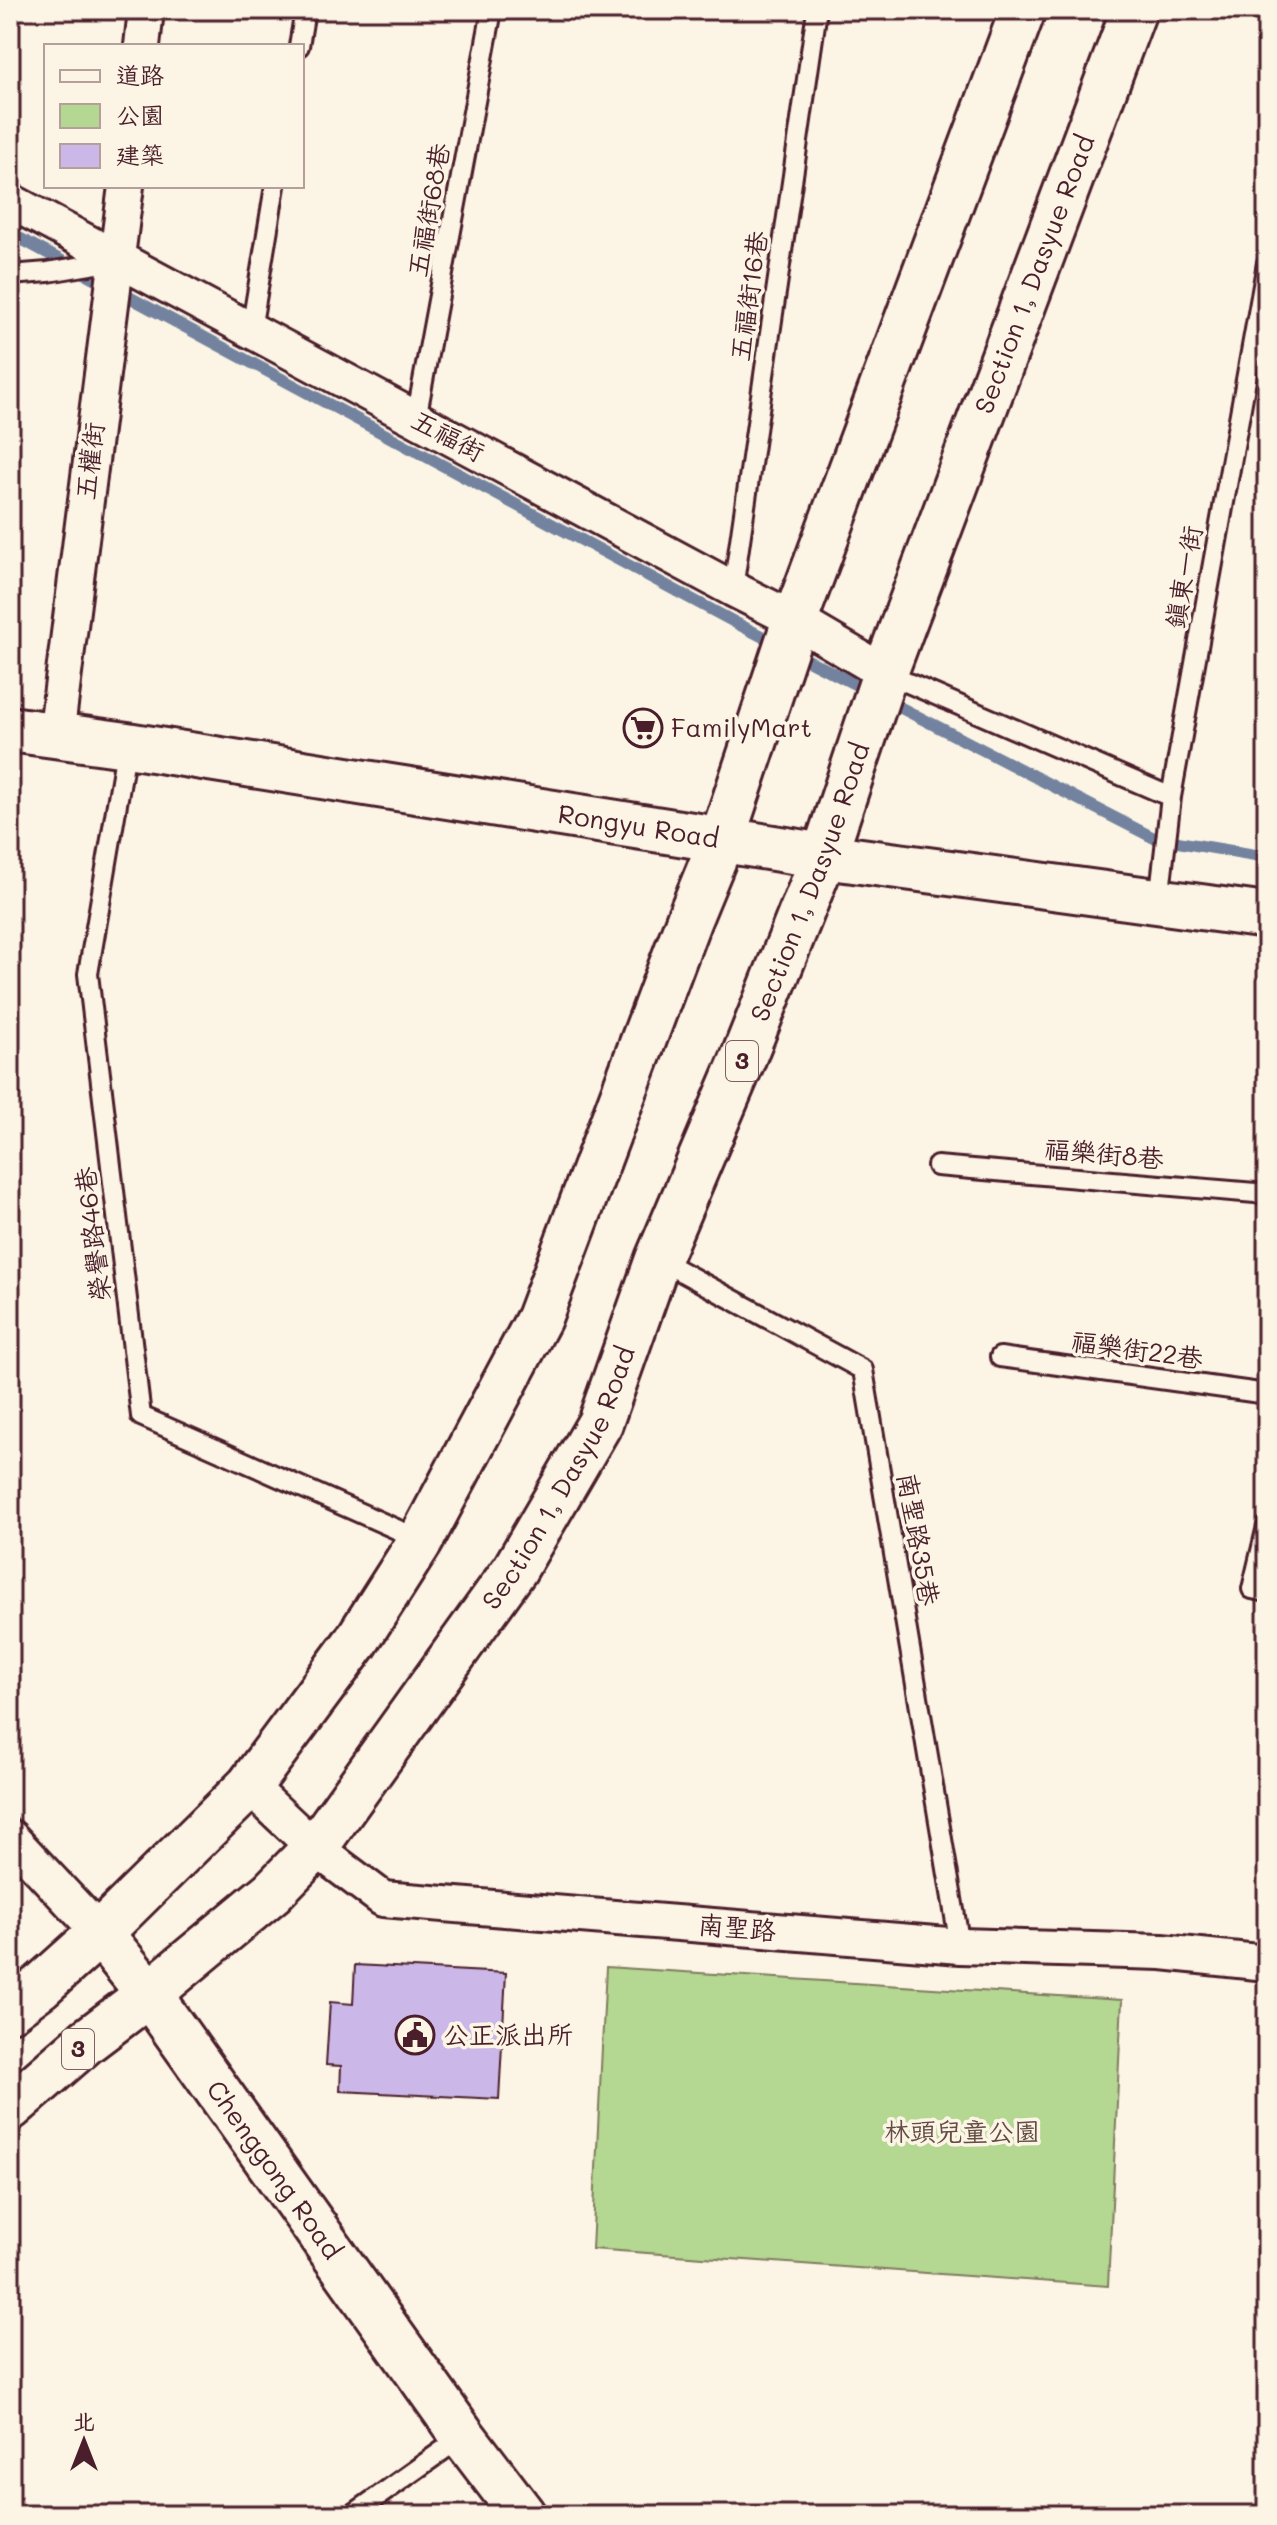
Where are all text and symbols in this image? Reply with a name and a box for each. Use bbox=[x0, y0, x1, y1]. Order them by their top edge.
legend bbox=[44, 44, 304, 188]
text: 道路 bbox=[116, 59, 164, 90]
text: 公園 bbox=[116, 99, 164, 130]
street label: Section 1, Dasyue Road bbox=[966, 130, 1102, 418]
text: 建築 bbox=[116, 139, 164, 170]
street label: 五福街68巷 bbox=[400, 140, 457, 279]
street label: 五福街16巷 bbox=[722, 228, 774, 363]
street label: 五福街 bbox=[406, 402, 491, 468]
street label: 五權街 bbox=[67, 420, 111, 502]
street label: 鎮東一街 bbox=[1157, 523, 1209, 631]
supermarket icon: FamilyMart bbox=[622, 707, 664, 749]
place label: FamilyMart bbox=[671, 710, 812, 744]
street label: Section 1, Dasyue Road bbox=[742, 738, 877, 1026]
street label: Rongyu Road bbox=[556, 796, 722, 855]
road number: 3 bbox=[726, 1041, 758, 1081]
street label: 福樂街8巷 bbox=[1043, 1131, 1165, 1175]
street label: 榮譽路46巷 bbox=[67, 1165, 117, 1303]
street label: 福樂街22巷 bbox=[1069, 1323, 1205, 1375]
street label: Section 1, Dasyue Road bbox=[474, 1341, 642, 1616]
street label: 南聖路35巷 bbox=[891, 1470, 947, 1608]
street label: 南聖路 bbox=[697, 1907, 777, 1947]
public building icon: 公正派出所 bbox=[394, 2014, 436, 2056]
place label: 公正派出所 bbox=[443, 2017, 573, 2051]
road number: 3 bbox=[62, 2029, 94, 2069]
street label: Chenggong Road bbox=[200, 2073, 350, 2266]
park label: 林頭兒童公園 bbox=[884, 2114, 1040, 2148]
north arrow bbox=[44, 2401, 124, 2481]
text: 北 bbox=[73, 2406, 95, 2435]

